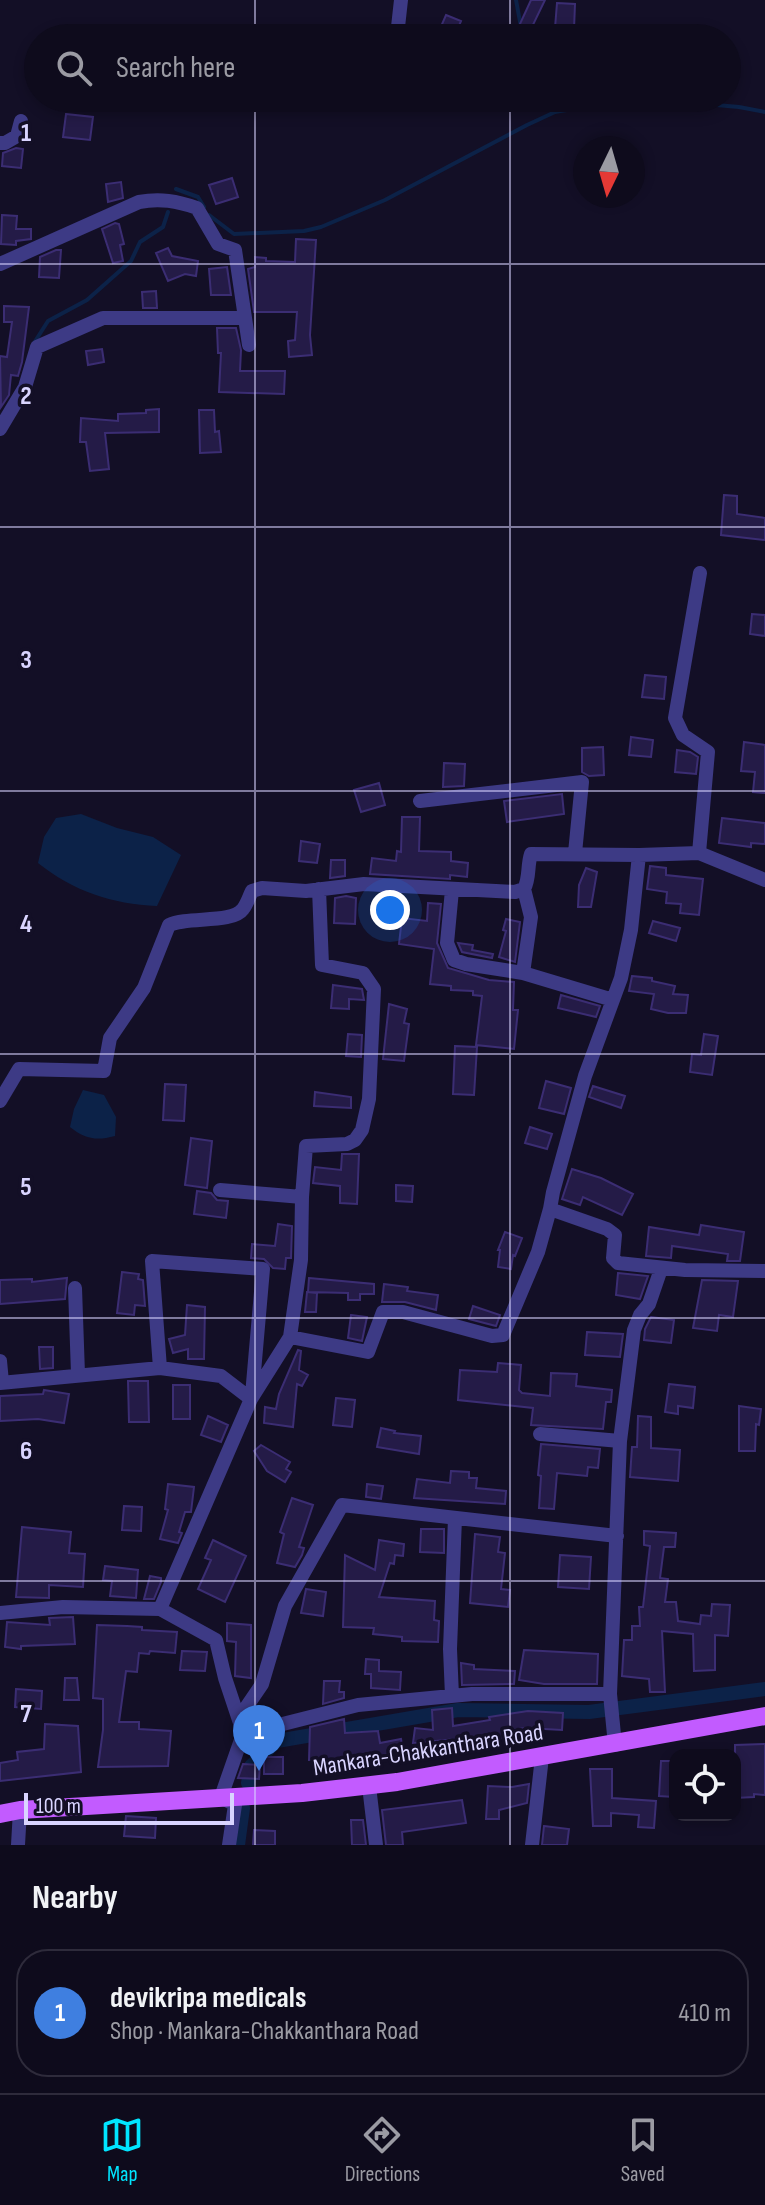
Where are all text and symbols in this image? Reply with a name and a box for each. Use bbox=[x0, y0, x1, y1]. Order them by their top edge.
search box bbox=[24, 24, 741, 112]
icon: search bbox=[52, 46, 96, 90]
text: Search here bbox=[116, 50, 235, 86]
text: 1 bbox=[21, 118, 31, 149]
north arrow bbox=[573, 136, 645, 208]
text: 2 bbox=[20, 381, 32, 412]
text: 3 bbox=[20, 645, 32, 676]
your location bbox=[370, 890, 410, 930]
text: 4 bbox=[20, 909, 32, 940]
text: 5 bbox=[20, 1172, 32, 1203]
text: 6 bbox=[20, 1436, 32, 1467]
text: 7 bbox=[20, 1699, 32, 1730]
pin: 1 bbox=[233, 1705, 285, 1771]
street label: Mankara-Chakkanthara Road bbox=[311, 1718, 545, 1782]
map controls bbox=[669, 1749, 741, 1821]
button: locate bbox=[669, 1749, 741, 1821]
scale bar bbox=[24, 1789, 234, 1825]
text: 100 m bbox=[36, 1793, 81, 1820]
text: Nearby bbox=[32, 1877, 118, 1918]
text: devikripa medicals bbox=[110, 1980, 306, 2016]
text: 1 bbox=[55, 1998, 65, 2029]
text: 410 m bbox=[679, 1998, 731, 2029]
text: Shop · Mankara-Chakkanthara Road bbox=[110, 2016, 419, 2047]
tab: Map bbox=[100, 2113, 144, 2188]
tab: Directions bbox=[345, 2113, 420, 2188]
tab: Saved bbox=[621, 2113, 665, 2188]

